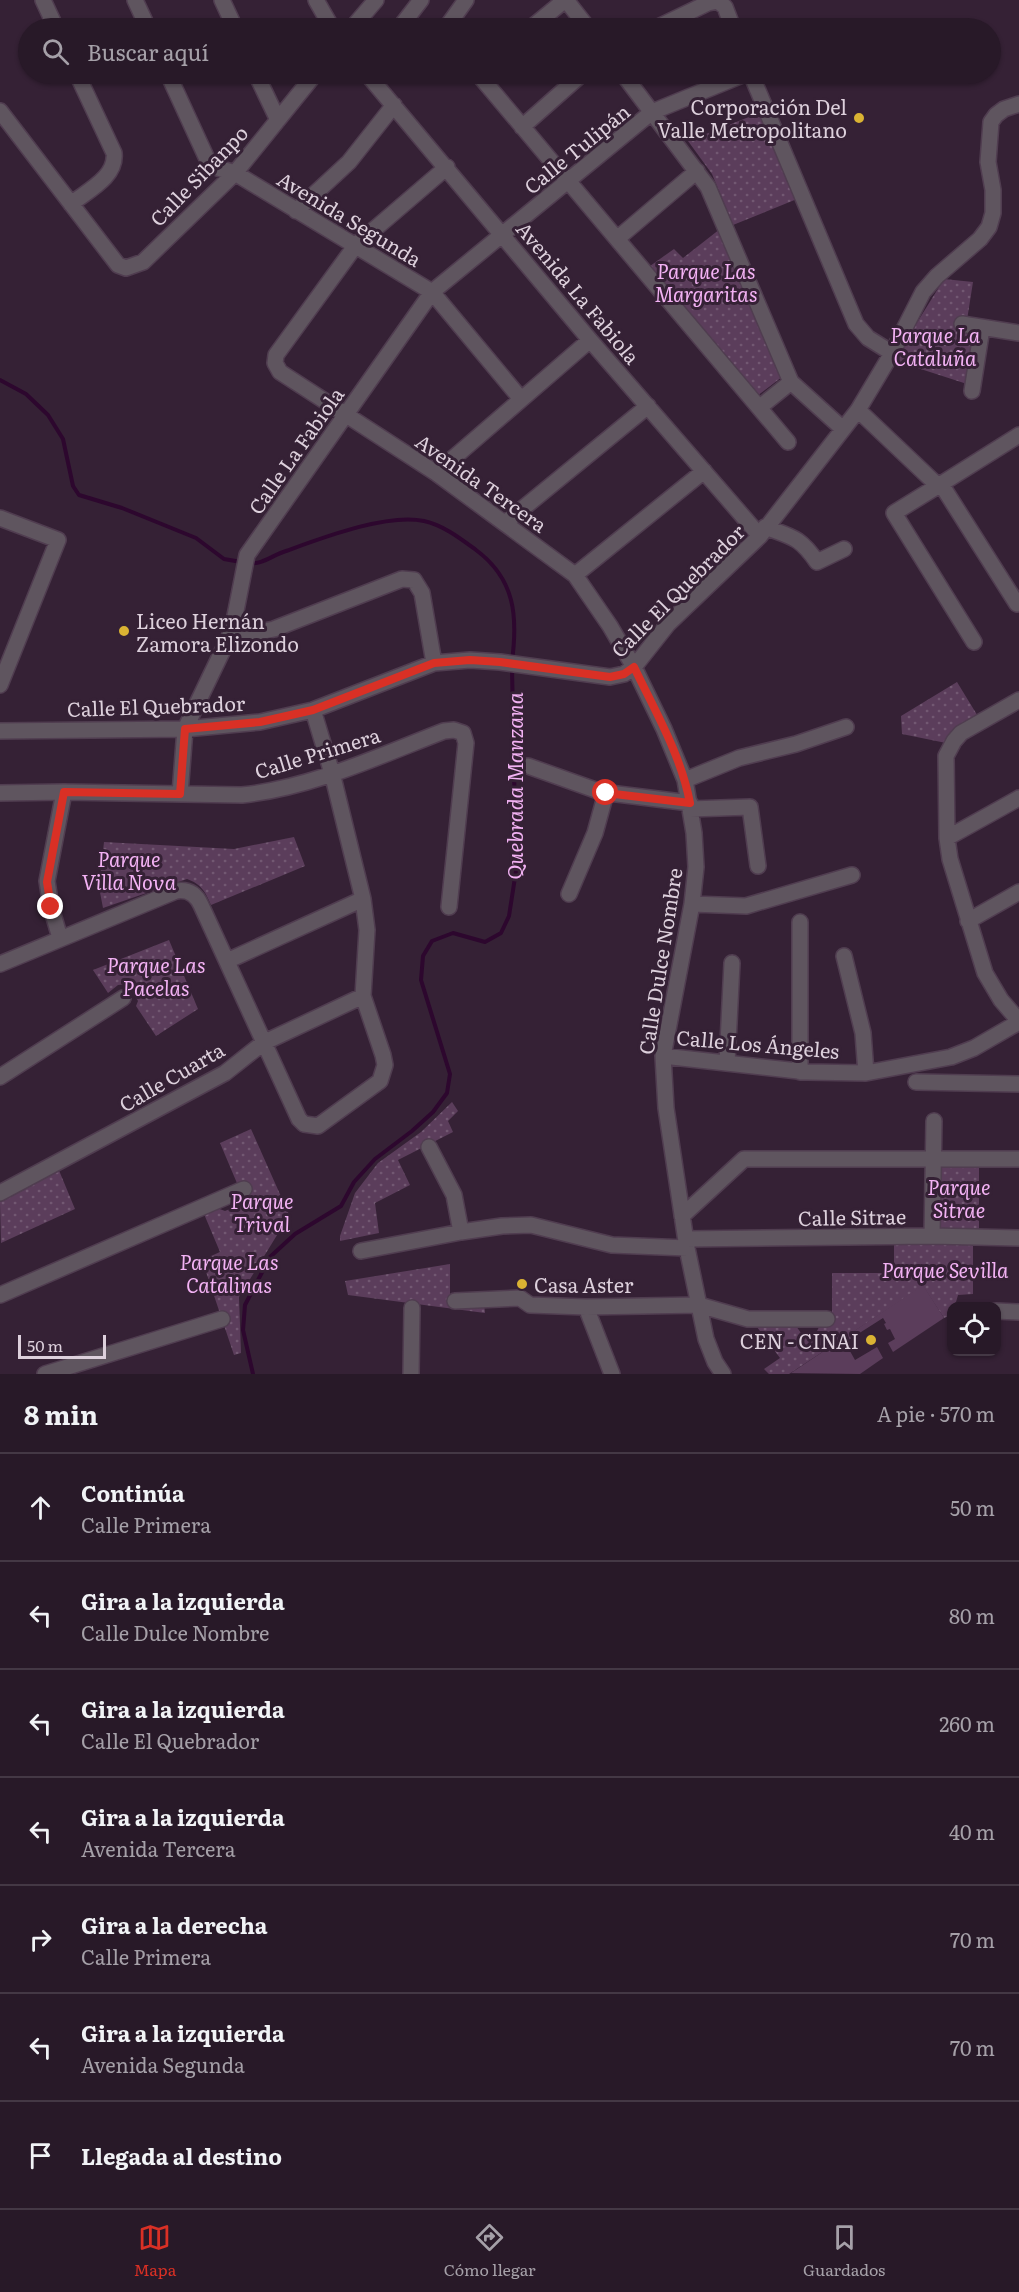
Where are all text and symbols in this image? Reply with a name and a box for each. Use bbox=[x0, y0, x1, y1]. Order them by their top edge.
search box bbox=[18, 18, 1001, 84]
icon: search bbox=[39, 35, 72, 68]
text: Buscar aquí bbox=[87, 35, 209, 68]
place label: Corporación Del Valle Metropolitano bbox=[657, 91, 847, 144]
street label: Calle Tulipán bbox=[517, 96, 635, 200]
marker: Corporación Del Valle Metropolitano bbox=[852, 111, 866, 125]
street label: Calle Sibanpo bbox=[142, 118, 254, 232]
street label: Avenida Segunda bbox=[272, 163, 428, 273]
street label: Avenida La Fabiola bbox=[510, 214, 648, 370]
park label: Parque Las Margaritas bbox=[654, 255, 758, 308]
park label: Parque La Cataluña bbox=[890, 319, 981, 372]
street label: Calle La Fabiola bbox=[240, 380, 350, 520]
street label: Avenida Tercera bbox=[410, 425, 554, 539]
street label: Calle El Quebrador bbox=[603, 516, 751, 664]
place label: Liceo Hernán Zamora Elizondo bbox=[136, 605, 299, 658]
marker: Liceo Hernán Zamora Elizondo bbox=[117, 624, 131, 638]
street label: Calle El Quebrador bbox=[66, 687, 246, 723]
water label: Quebrada Manzana bbox=[498, 692, 529, 880]
street label: Calle Primera bbox=[250, 719, 384, 785]
route start bbox=[592, 779, 618, 805]
park label: Parque Villa Nova bbox=[82, 843, 177, 896]
street label: Calle Dulce Nombre bbox=[629, 866, 689, 1056]
route end bbox=[37, 893, 63, 919]
park label: Parque Las Pacelas bbox=[106, 949, 206, 1002]
street label: Calle Los Ángeles bbox=[675, 1021, 841, 1065]
street label: Calle Cuarta bbox=[113, 1034, 229, 1118]
park label: Parque Sitrae bbox=[927, 1171, 991, 1224]
park label: Parque Trival bbox=[230, 1185, 294, 1238]
street label: Calle Sitrae bbox=[798, 1200, 906, 1232]
park label: Parque Las Catalinas bbox=[179, 1246, 279, 1299]
park label: Parque Sevilla bbox=[882, 1254, 1009, 1284]
place label: Casa Aster bbox=[534, 1269, 634, 1299]
marker: Casa Aster bbox=[515, 1277, 529, 1291]
map controls bbox=[947, 1302, 1001, 1356]
button: locate bbox=[947, 1302, 1001, 1356]
place label: CEN - CINAI bbox=[740, 1325, 859, 1355]
scale bar bbox=[18, 1332, 106, 1360]
text: 50 m bbox=[27, 1333, 63, 1357]
marker: CEN - CINAI bbox=[864, 1333, 878, 1347]
text: 8 min bbox=[24, 1394, 98, 1433]
text: A pie · 570 m bbox=[877, 1398, 995, 1428]
text: Continúa bbox=[81, 1476, 185, 1509]
icon: ahead bbox=[24, 1491, 57, 1524]
text: 50 m bbox=[950, 1492, 995, 1522]
text: Calle Primera bbox=[81, 1509, 211, 1539]
text: Gira a la izquierda bbox=[81, 1584, 285, 1617]
icon: left bbox=[24, 1599, 57, 1632]
text: 80 m bbox=[949, 1600, 995, 1630]
text: Calle Dulce Nombre bbox=[81, 1617, 269, 1647]
text: Gira a la izquierda bbox=[81, 1692, 285, 1725]
icon: left bbox=[24, 1707, 57, 1740]
text: 260 m bbox=[939, 1708, 995, 1738]
text: Calle El Quebrador bbox=[81, 1725, 259, 1755]
text: Gira a la izquierda bbox=[81, 1800, 285, 1833]
icon: left bbox=[24, 1815, 57, 1848]
text: 40 m bbox=[949, 1816, 995, 1846]
text: Avenida Tercera bbox=[81, 1833, 235, 1863]
text: Gira a la derecha bbox=[81, 1908, 268, 1941]
icon: right bbox=[24, 1923, 57, 1956]
text: 70 m bbox=[950, 1924, 995, 1954]
text: Calle Primera bbox=[81, 1941, 211, 1971]
text: Gira a la izquierda bbox=[81, 2016, 285, 2049]
icon: left bbox=[24, 2031, 57, 2064]
text: 70 m bbox=[950, 2032, 995, 2062]
text: Avenida Segunda bbox=[81, 2049, 245, 2079]
icon: arrive bbox=[24, 2139, 57, 2172]
text: Llegada al destino bbox=[81, 2139, 282, 2172]
tab: Mapa bbox=[134, 2221, 176, 2281]
tab: Cómo llegar bbox=[444, 2221, 536, 2281]
tab: Guardados bbox=[803, 2221, 885, 2281]

